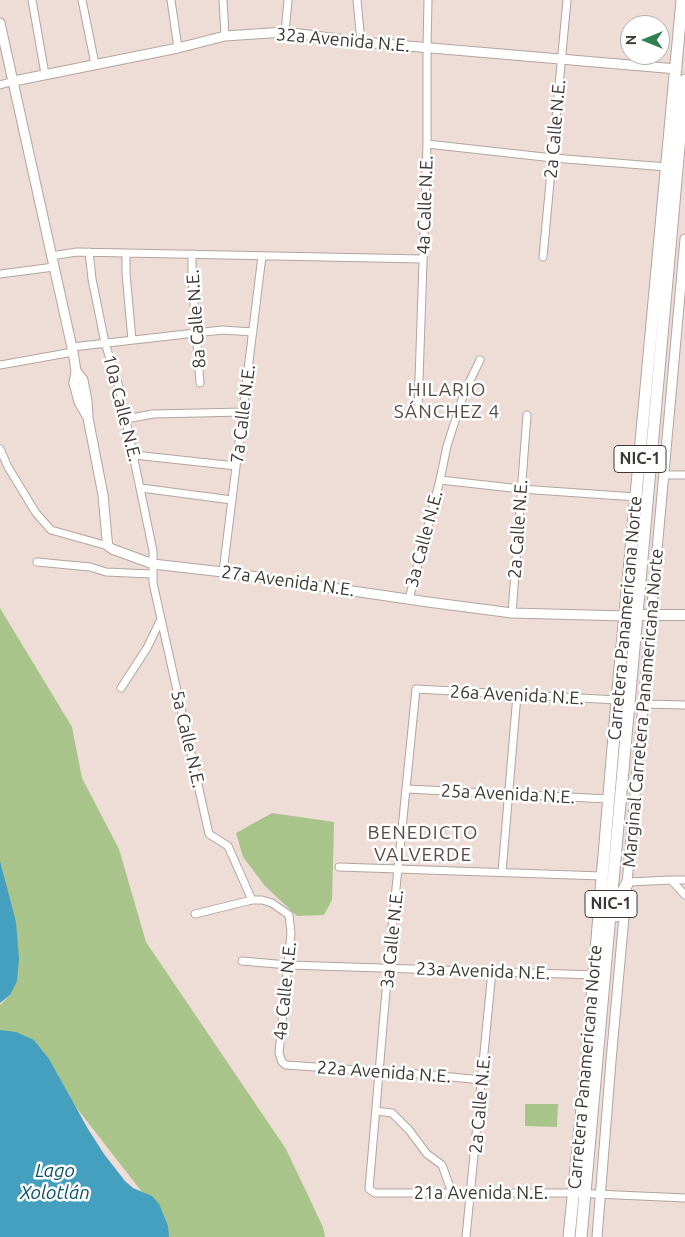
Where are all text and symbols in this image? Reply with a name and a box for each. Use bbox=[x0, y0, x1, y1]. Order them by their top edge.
north arrow bbox=[620, 15, 670, 65]
street label: 32a Avenida N.E. bbox=[275, 23, 411, 57]
text: N bbox=[623, 35, 639, 45]
street label: 2a Calle N.E. bbox=[540, 79, 570, 179]
street label: 4a Calle N.E. bbox=[412, 155, 438, 255]
street label: 8a Calle N.E. bbox=[182, 269, 210, 369]
street label: 10a Calle N.E. bbox=[98, 352, 146, 464]
street label: 7a Calle N.E. bbox=[226, 363, 260, 465]
district label: HILARIO SÁNCHEZ 4 bbox=[393, 379, 501, 423]
road number: NIC-1 bbox=[614, 446, 666, 472]
street label: 2a Calle N.E. bbox=[504, 479, 532, 579]
street label: 3a Calle N.E. bbox=[401, 488, 447, 590]
street label: Carretera Panamericana Norte bbox=[604, 495, 646, 741]
street label: Marginal Carretera Panamericana Norte bbox=[618, 548, 668, 868]
street label: 27a Avenida N.E. bbox=[220, 561, 356, 601]
street label: 26a Avenida N.E. bbox=[449, 681, 585, 709]
street label: 5a Calle N.E. bbox=[166, 688, 210, 790]
street label: 25a Avenida N.E. bbox=[440, 780, 576, 808]
district label: BENEDICTO VALVERDE bbox=[366, 822, 480, 866]
street label: 3a Calle N.E. bbox=[376, 888, 408, 990]
road number: NIC-1 bbox=[585, 891, 637, 918]
street label: 4a Calle N.E. bbox=[269, 940, 301, 1042]
street label: Carretera Panamericana Norte bbox=[564, 944, 606, 1190]
street label: 23a Avenida N.E. bbox=[415, 958, 551, 984]
street label: 2a Calle N.E. bbox=[465, 1054, 495, 1154]
street label: 22a Avenida N.E. bbox=[316, 1057, 452, 1087]
water label: Lago Xolotlán bbox=[20, 1160, 90, 1204]
street label: 21a Avenida N.E. bbox=[414, 1182, 548, 1204]

